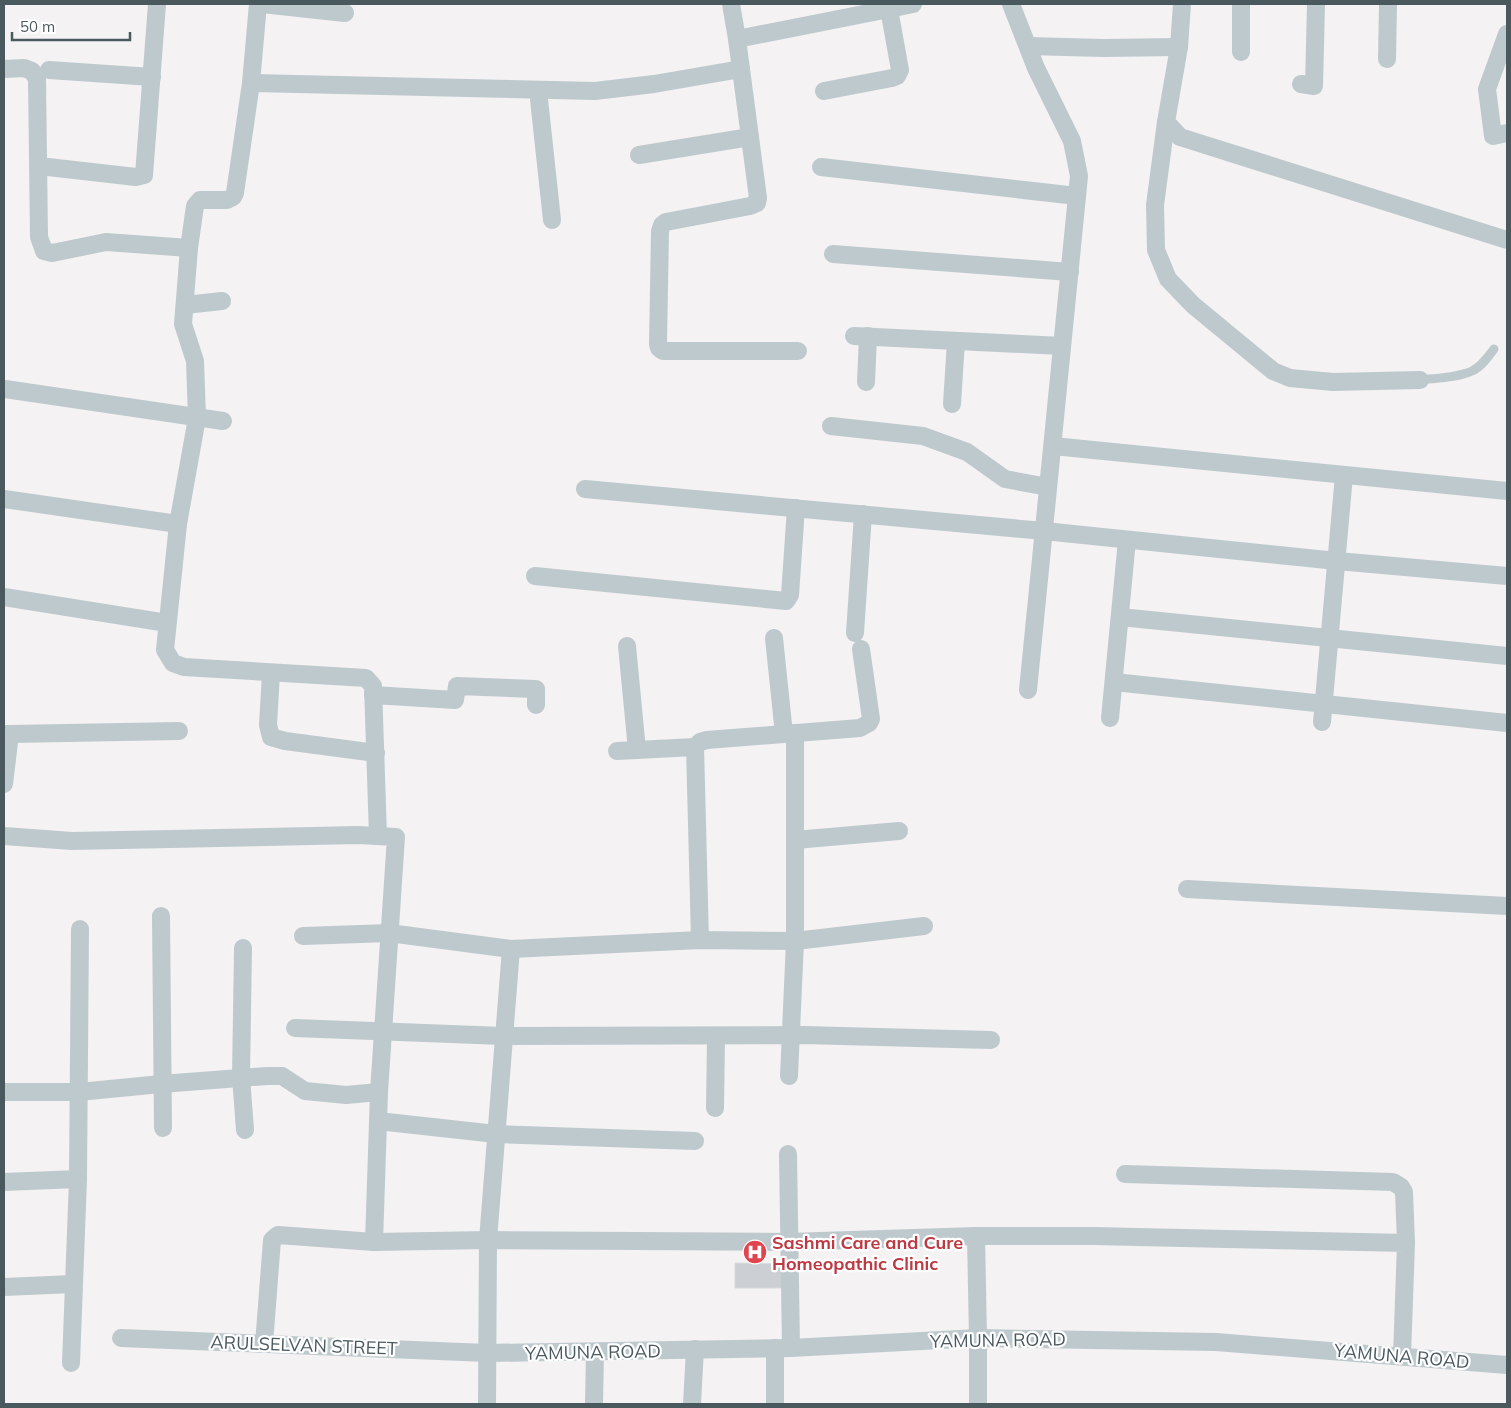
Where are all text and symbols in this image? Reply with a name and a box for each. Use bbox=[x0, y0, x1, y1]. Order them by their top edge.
scale bar bbox=[12, 10, 130, 42]
text: 50 m bbox=[20, 17, 55, 36]
place label: Sashmi Care and Cure Homeopathic Clinic bbox=[772, 1231, 963, 1275]
hospital icon: Sashmi Care and Cure Homeopathic Clinic bbox=[742, 1239, 768, 1265]
street label: YAMUNA ROAD bbox=[929, 1327, 1066, 1353]
street label: ARULSELVAN STREET bbox=[210, 1330, 398, 1360]
street label: YAMUNA ROAD bbox=[524, 1339, 661, 1365]
street label: YAMUNA ROAD bbox=[1332, 1339, 1471, 1373]

